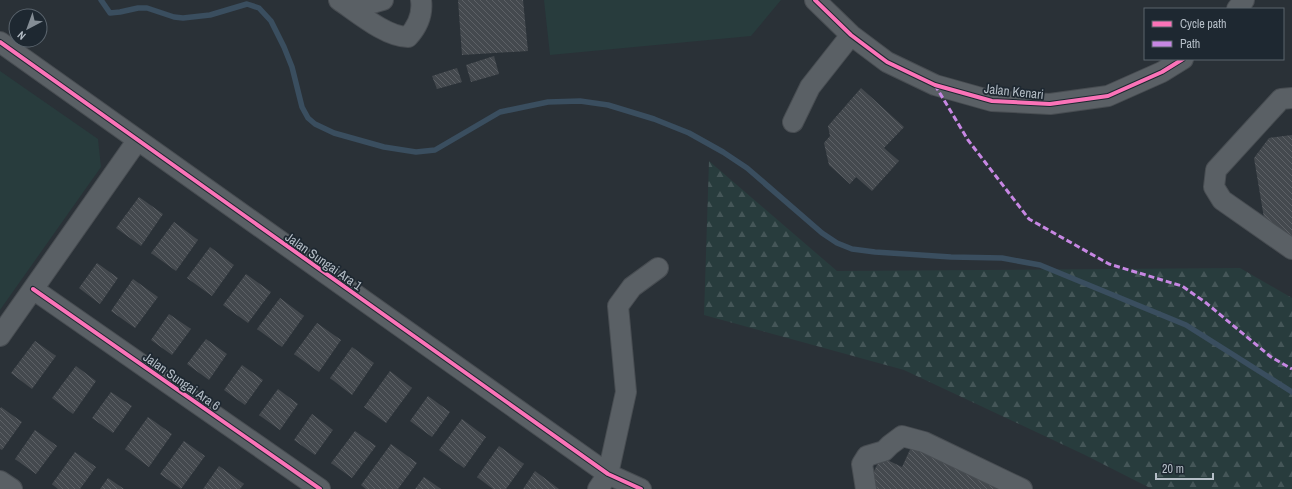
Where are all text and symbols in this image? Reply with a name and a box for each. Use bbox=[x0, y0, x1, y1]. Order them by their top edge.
north arrow bbox=[8, 8, 48, 48]
legend bbox=[1144, 8, 1284, 60]
text: Cycle path bbox=[1180, 16, 1227, 32]
text: N bbox=[14, 28, 28, 43]
text: Path bbox=[1180, 36, 1200, 52]
street label: Jalan Kenari bbox=[983, 80, 1045, 103]
street label: Jalan Sungai Ara 1 bbox=[282, 229, 366, 294]
street label: Jalan Sungai Ara 6 bbox=[140, 349, 224, 414]
scale bar bbox=[1156, 455, 1213, 481]
text: 20 m bbox=[1162, 461, 1184, 477]

